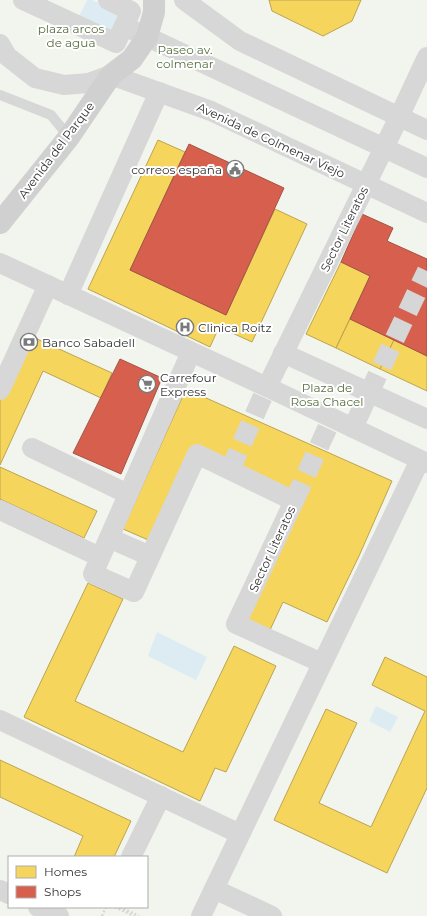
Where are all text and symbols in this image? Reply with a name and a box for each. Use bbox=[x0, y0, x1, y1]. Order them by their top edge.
park label: plaza arcos de agua bbox=[38, 21, 104, 50]
park label: Paseo av. colmenar bbox=[156, 42, 214, 71]
street label: Avenida del Parque bbox=[15, 99, 97, 201]
street label: Avenida de Colmenar Viejo bbox=[195, 99, 347, 181]
public building icon: correos españa bbox=[225, 159, 245, 179]
place label: correos españa bbox=[131, 162, 222, 177]
street label: Sector Literatos bbox=[317, 184, 371, 274]
hospital icon: Clinica Roitz bbox=[175, 317, 195, 337]
place label: Clinica Roitz bbox=[198, 320, 272, 335]
bank icon: Banco Sabadell bbox=[19, 332, 39, 352]
place label: Banco Sabadell bbox=[42, 335, 135, 350]
place label: Carrefour Express bbox=[160, 370, 217, 399]
supermarket icon: Carrefour Express bbox=[137, 374, 157, 394]
park label: Plaza de Rosa Chacel bbox=[290, 380, 364, 409]
street label: Sector Literatos bbox=[246, 504, 299, 594]
legend bbox=[8, 856, 148, 908]
text: Homes bbox=[44, 864, 87, 879]
text: Shops bbox=[44, 884, 81, 899]

